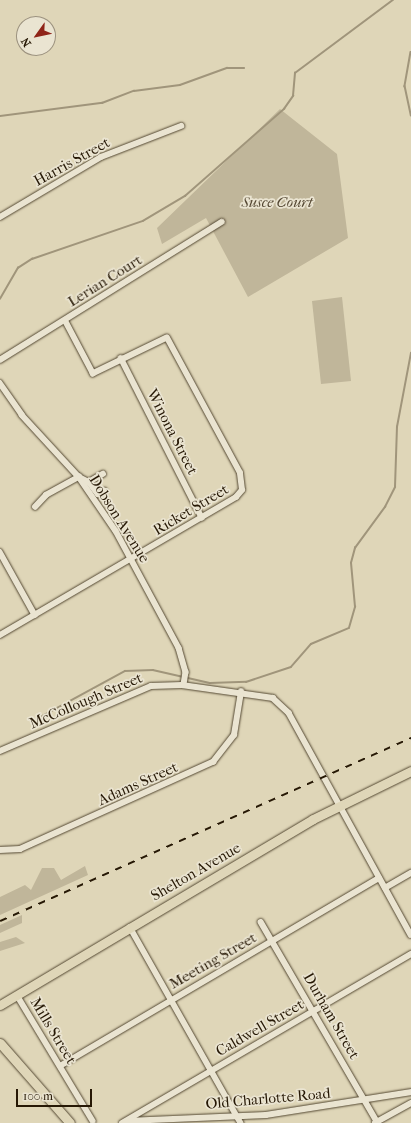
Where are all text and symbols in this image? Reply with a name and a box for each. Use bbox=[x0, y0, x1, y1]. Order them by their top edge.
north arrow bbox=[16, 16, 56, 56]
text: N bbox=[19, 35, 34, 49]
street label: Harris Street bbox=[31, 134, 113, 190]
park label: Susce Court bbox=[241, 194, 313, 212]
street label: Lerian Court bbox=[65, 251, 145, 311]
street label: Winona Street bbox=[143, 386, 201, 478]
street label: Dobson Avenue bbox=[85, 472, 153, 566]
street label: Ricket Street bbox=[150, 480, 232, 540]
street label: McCollough Street bbox=[27, 669, 145, 733]
street label: Adams Street bbox=[95, 758, 181, 810]
street label: Shelton Avenue bbox=[148, 839, 244, 905]
street label: Meeting Street bbox=[166, 929, 260, 993]
street label: Durham Street bbox=[299, 970, 363, 1062]
street label: Mills Street bbox=[26, 994, 80, 1068]
street label: Caldwell Street bbox=[213, 996, 307, 1060]
scale bar bbox=[18, 1081, 94, 1107]
street label: Old Charlotte Road bbox=[205, 1085, 331, 1113]
text: 100 m bbox=[23, 1089, 53, 1103]

